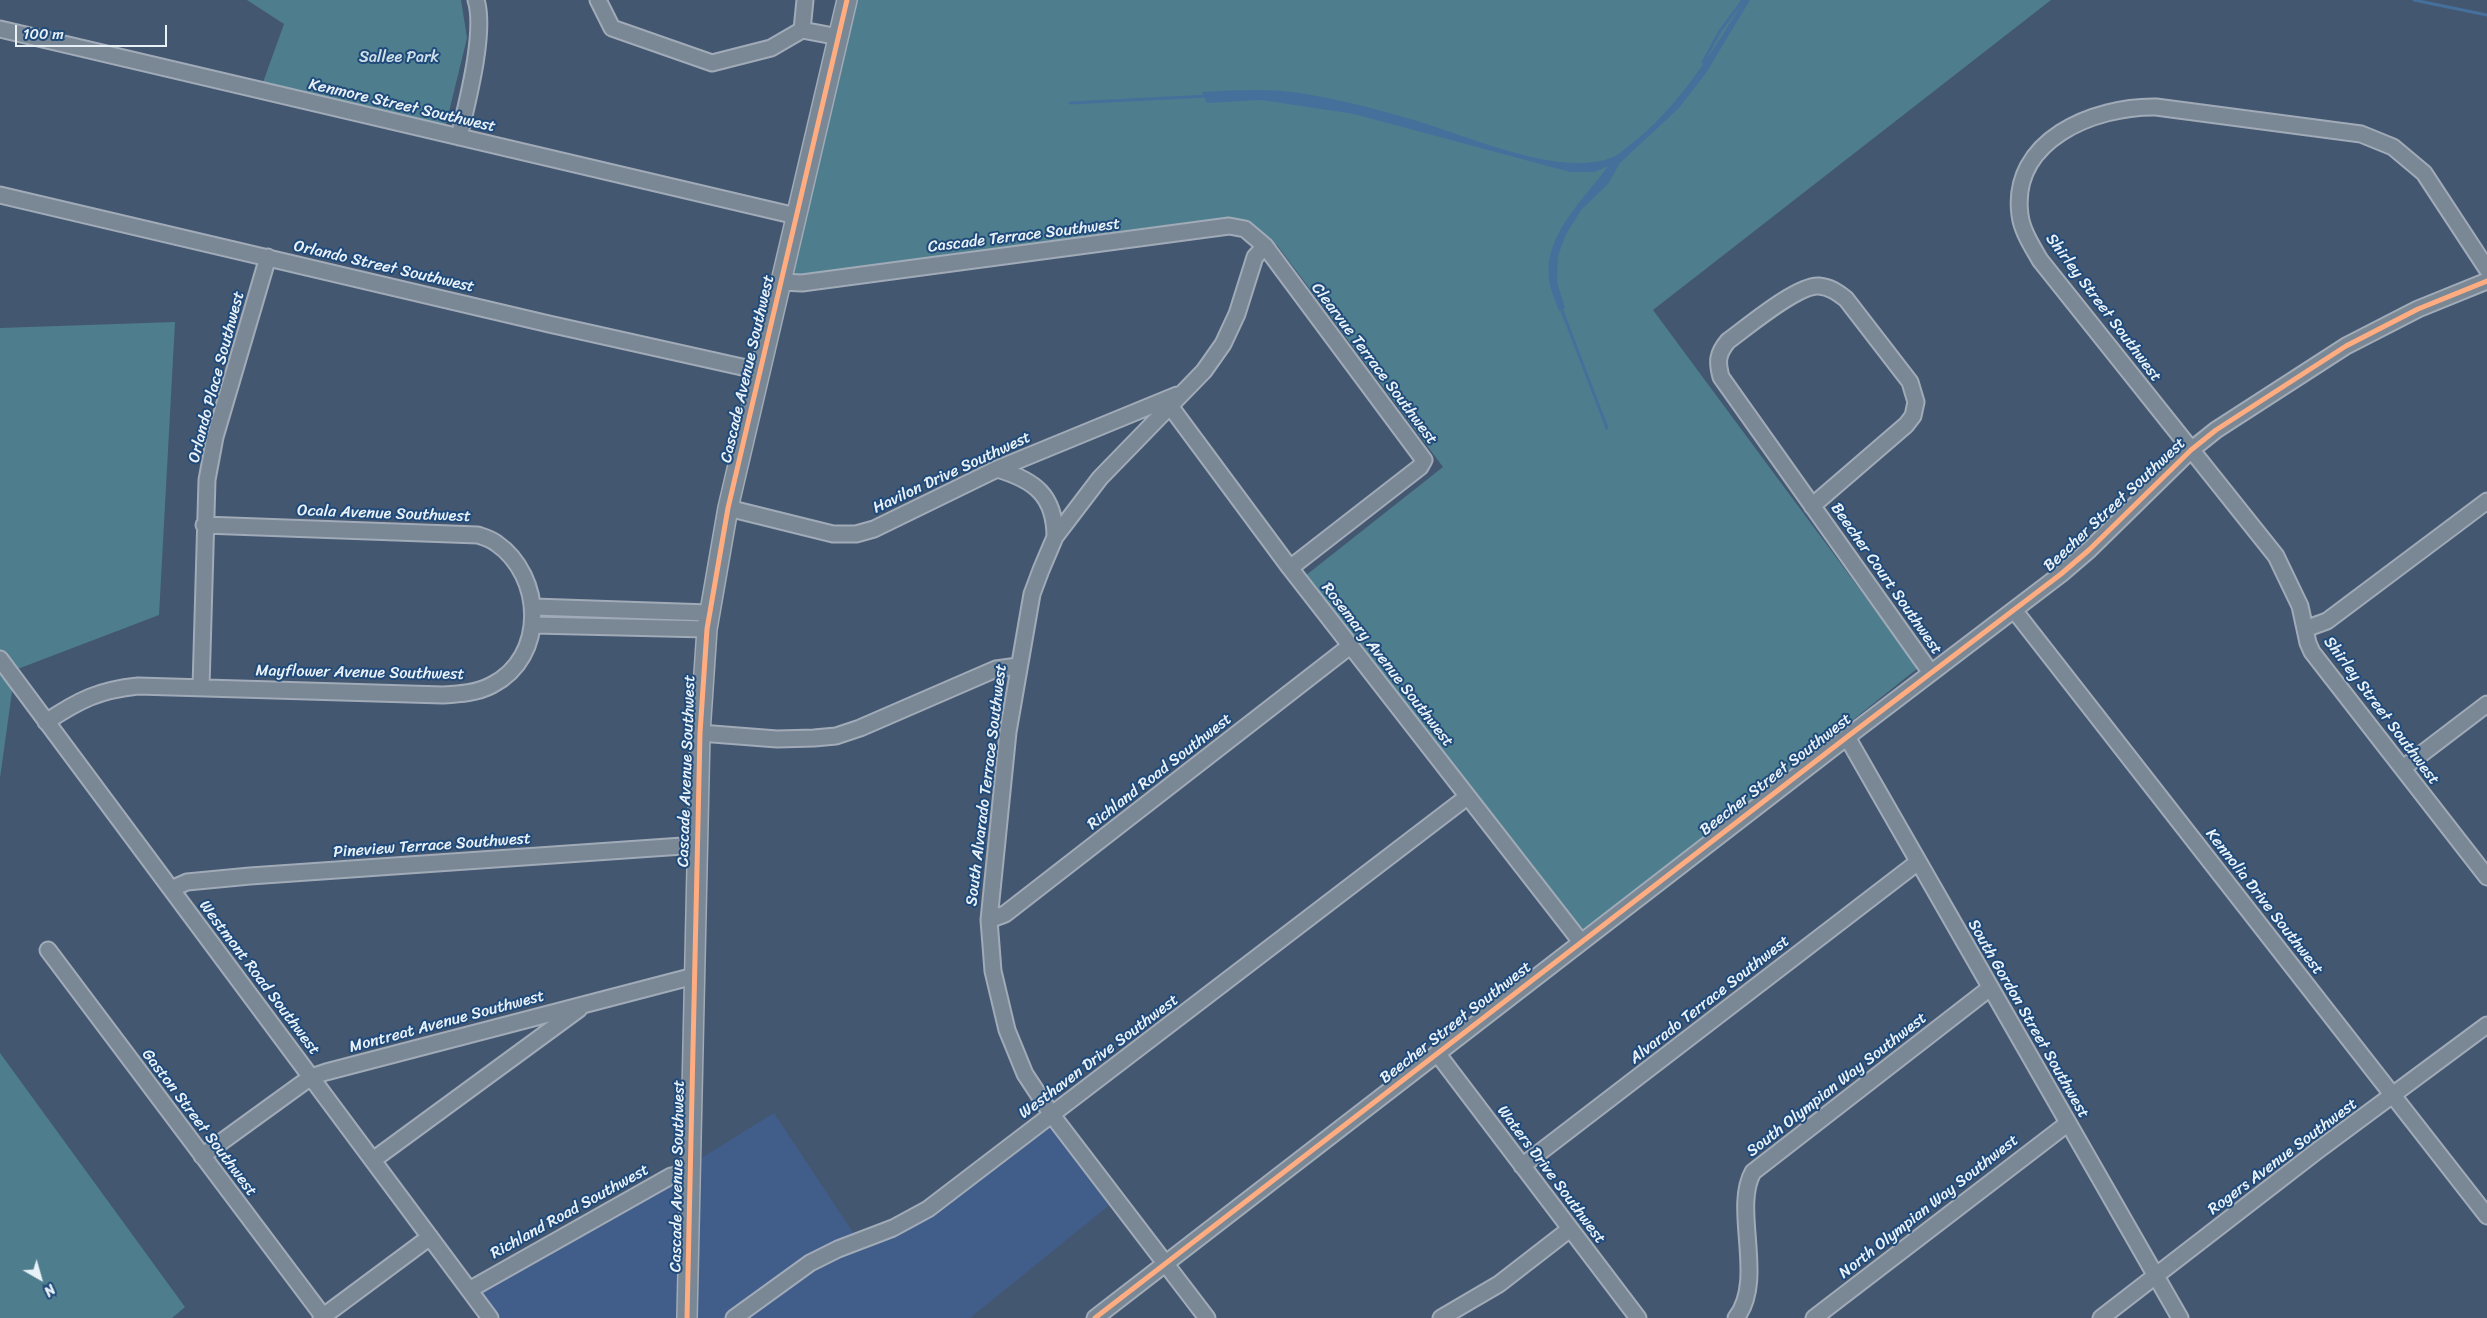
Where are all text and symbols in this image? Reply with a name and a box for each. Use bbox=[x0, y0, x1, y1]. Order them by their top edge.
scale bar bbox=[18, 15, 170, 47]
text: 100 m bbox=[23, 21, 64, 47]
park label: Sallee Park bbox=[359, 48, 439, 68]
street label: Kenmore Street Southwest bbox=[307, 75, 497, 137]
street label: Cascade Terrace Southwest bbox=[927, 215, 1121, 257]
street label: Shirley Street Southwest bbox=[2041, 230, 2165, 386]
street label: Orlando Street Southwest bbox=[292, 237, 476, 297]
street label: Cascade Avenue Southwest bbox=[717, 273, 779, 465]
street label: Clearvue Terrace Southwest bbox=[1307, 279, 1441, 449]
street label: Orlando Place Southwest bbox=[185, 289, 249, 465]
street label: Havilon Drive Southwest bbox=[870, 428, 1034, 518]
street label: Beecher Street Southwest bbox=[2040, 434, 2190, 576]
street label: Beecher Court Southwest bbox=[1826, 499, 1946, 659]
street label: Ocala Avenue Southwest bbox=[297, 501, 471, 527]
street label: Rosemary Avenue Southwest bbox=[1317, 579, 1457, 751]
street label: Shirley Street Southwest bbox=[2319, 633, 2443, 789]
street label: Mayflower Avenue Southwest bbox=[255, 662, 465, 684]
street label: South Alvarado Terrace Southwest bbox=[963, 663, 1011, 907]
street label: Cascade Avenue Southwest bbox=[674, 675, 700, 867]
street label: Richland Road Southwest bbox=[1084, 710, 1236, 834]
street label: Beecher Street Southwest bbox=[1696, 710, 1856, 840]
street label: Kennolia Drive Southwest bbox=[2201, 825, 2327, 979]
street label: Pineview Terrace Southwest bbox=[332, 830, 532, 862]
street label: Westmont Road Southwest bbox=[195, 897, 323, 1059]
street label: South Gordon Street Southwest bbox=[1963, 916, 2093, 1122]
street label: Alvarado Terrace Southwest bbox=[1626, 932, 1794, 1068]
street label: Beecher Street Southwest bbox=[1376, 958, 1536, 1088]
street label: Montreat Avenue Southwest bbox=[347, 987, 547, 1057]
street label: Westhaven Drive Southwest bbox=[1015, 991, 1183, 1123]
street label: South Olympian Way Southwest bbox=[1743, 1009, 1931, 1161]
street label: Gaston Street Southwest bbox=[137, 1046, 261, 1200]
street label: Cascade Avenue Southwest bbox=[667, 1080, 689, 1272]
street label: Rogers Avenue Southwest bbox=[2205, 1095, 2361, 1219]
street label: Waters Drive Southwest bbox=[1493, 1102, 1609, 1248]
street label: North Olympian Way Southwest bbox=[1835, 1131, 2023, 1283]
street label: Richland Road Southwest bbox=[487, 1160, 653, 1264]
north arrow bbox=[15, 1253, 65, 1303]
text: N bbox=[38, 1277, 61, 1303]

